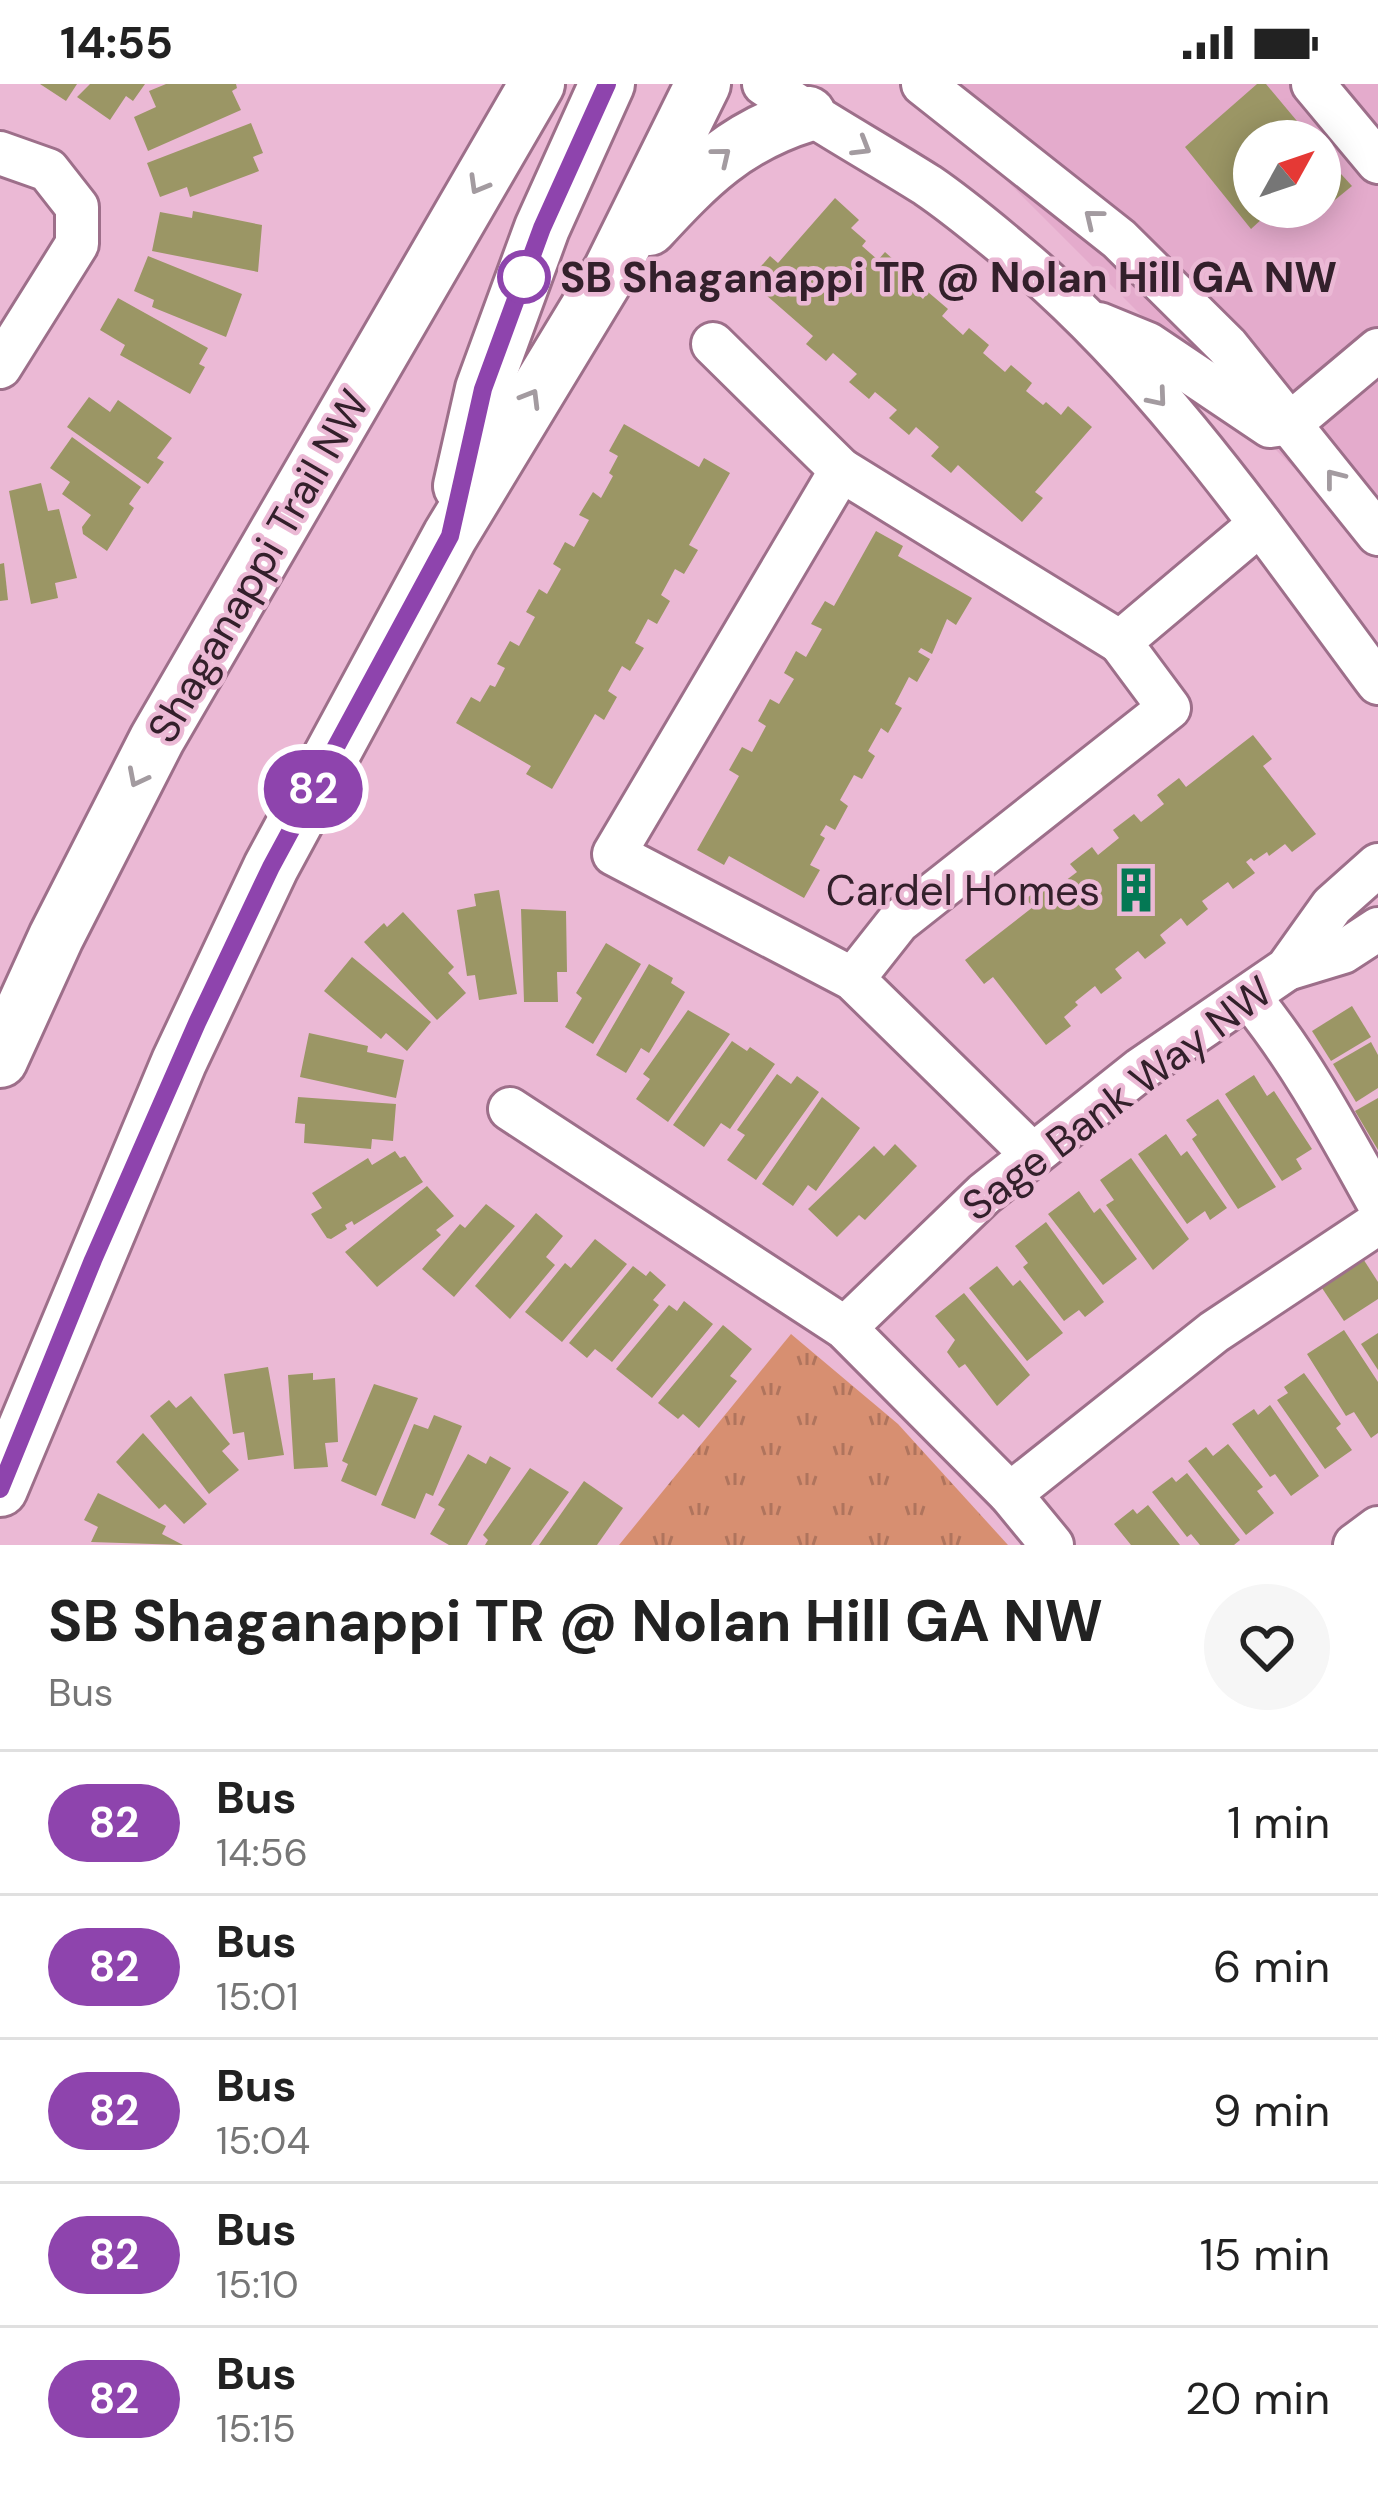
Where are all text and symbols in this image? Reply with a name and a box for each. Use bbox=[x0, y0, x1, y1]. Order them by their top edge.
text: 14:55 bbox=[60, 13, 173, 72]
north arrow bbox=[1233, 120, 1341, 228]
map controls bbox=[1233, 120, 1341, 228]
one-way arrow bbox=[849, 133, 871, 155]
one-way arrow bbox=[709, 149, 731, 170]
one-way arrow bbox=[470, 173, 493, 194]
one-way arrow bbox=[1085, 211, 1107, 232]
place label: SB Shaganappi TR @ Nolan Hill GA NW bbox=[560, 250, 1337, 305]
marker: SB Shaganappi TR @ Nolan Hill GA NW bbox=[499, 252, 549, 302]
street label: Shaganappi Trail NW bbox=[135, 380, 382, 752]
one-way arrow bbox=[1144, 384, 1166, 406]
one-way arrow bbox=[517, 389, 539, 411]
one-way arrow bbox=[1327, 470, 1349, 492]
line badge: 82 bbox=[259, 750, 367, 828]
text: 82 bbox=[288, 761, 338, 816]
one-way arrow bbox=[128, 766, 152, 787]
place label: Cardel Homes bbox=[826, 863, 1100, 918]
building icon: Cardel Homes bbox=[1111, 865, 1161, 915]
street label: Sage Bank Way NW bbox=[951, 964, 1283, 1233]
text: SB Shaganappi TR @ Nolan Hill GA NW bbox=[48, 1584, 1103, 1659]
button: heart bbox=[1204, 1584, 1330, 1710]
text: Bus bbox=[48, 1667, 113, 1718]
text: Bus bbox=[216, 1768, 296, 1827]
text: 1 min bbox=[1227, 1793, 1330, 1852]
text: 82 bbox=[89, 1795, 139, 1850]
text: 14:56 bbox=[216, 1827, 308, 1878]
text: Bus bbox=[216, 1912, 296, 1971]
text: 6 min bbox=[1213, 1937, 1330, 1996]
text: 82 bbox=[89, 1939, 139, 1994]
text: 15:01 bbox=[216, 1971, 299, 2022]
text: Bus bbox=[216, 2056, 296, 2115]
text: 9 min bbox=[1213, 2081, 1330, 2140]
text: 82 bbox=[89, 2083, 139, 2138]
text: 15:04 bbox=[216, 2115, 310, 2166]
text: Bus bbox=[216, 2200, 296, 2259]
text: 15 min bbox=[1200, 2225, 1330, 2284]
text: 82 bbox=[89, 2227, 139, 2282]
text: 15:10 bbox=[216, 2259, 299, 2310]
text: Bus bbox=[216, 2344, 296, 2403]
text: 20 min bbox=[1185, 2369, 1330, 2428]
text: 82 bbox=[89, 2371, 139, 2426]
text: 15:15 bbox=[216, 2403, 296, 2454]

